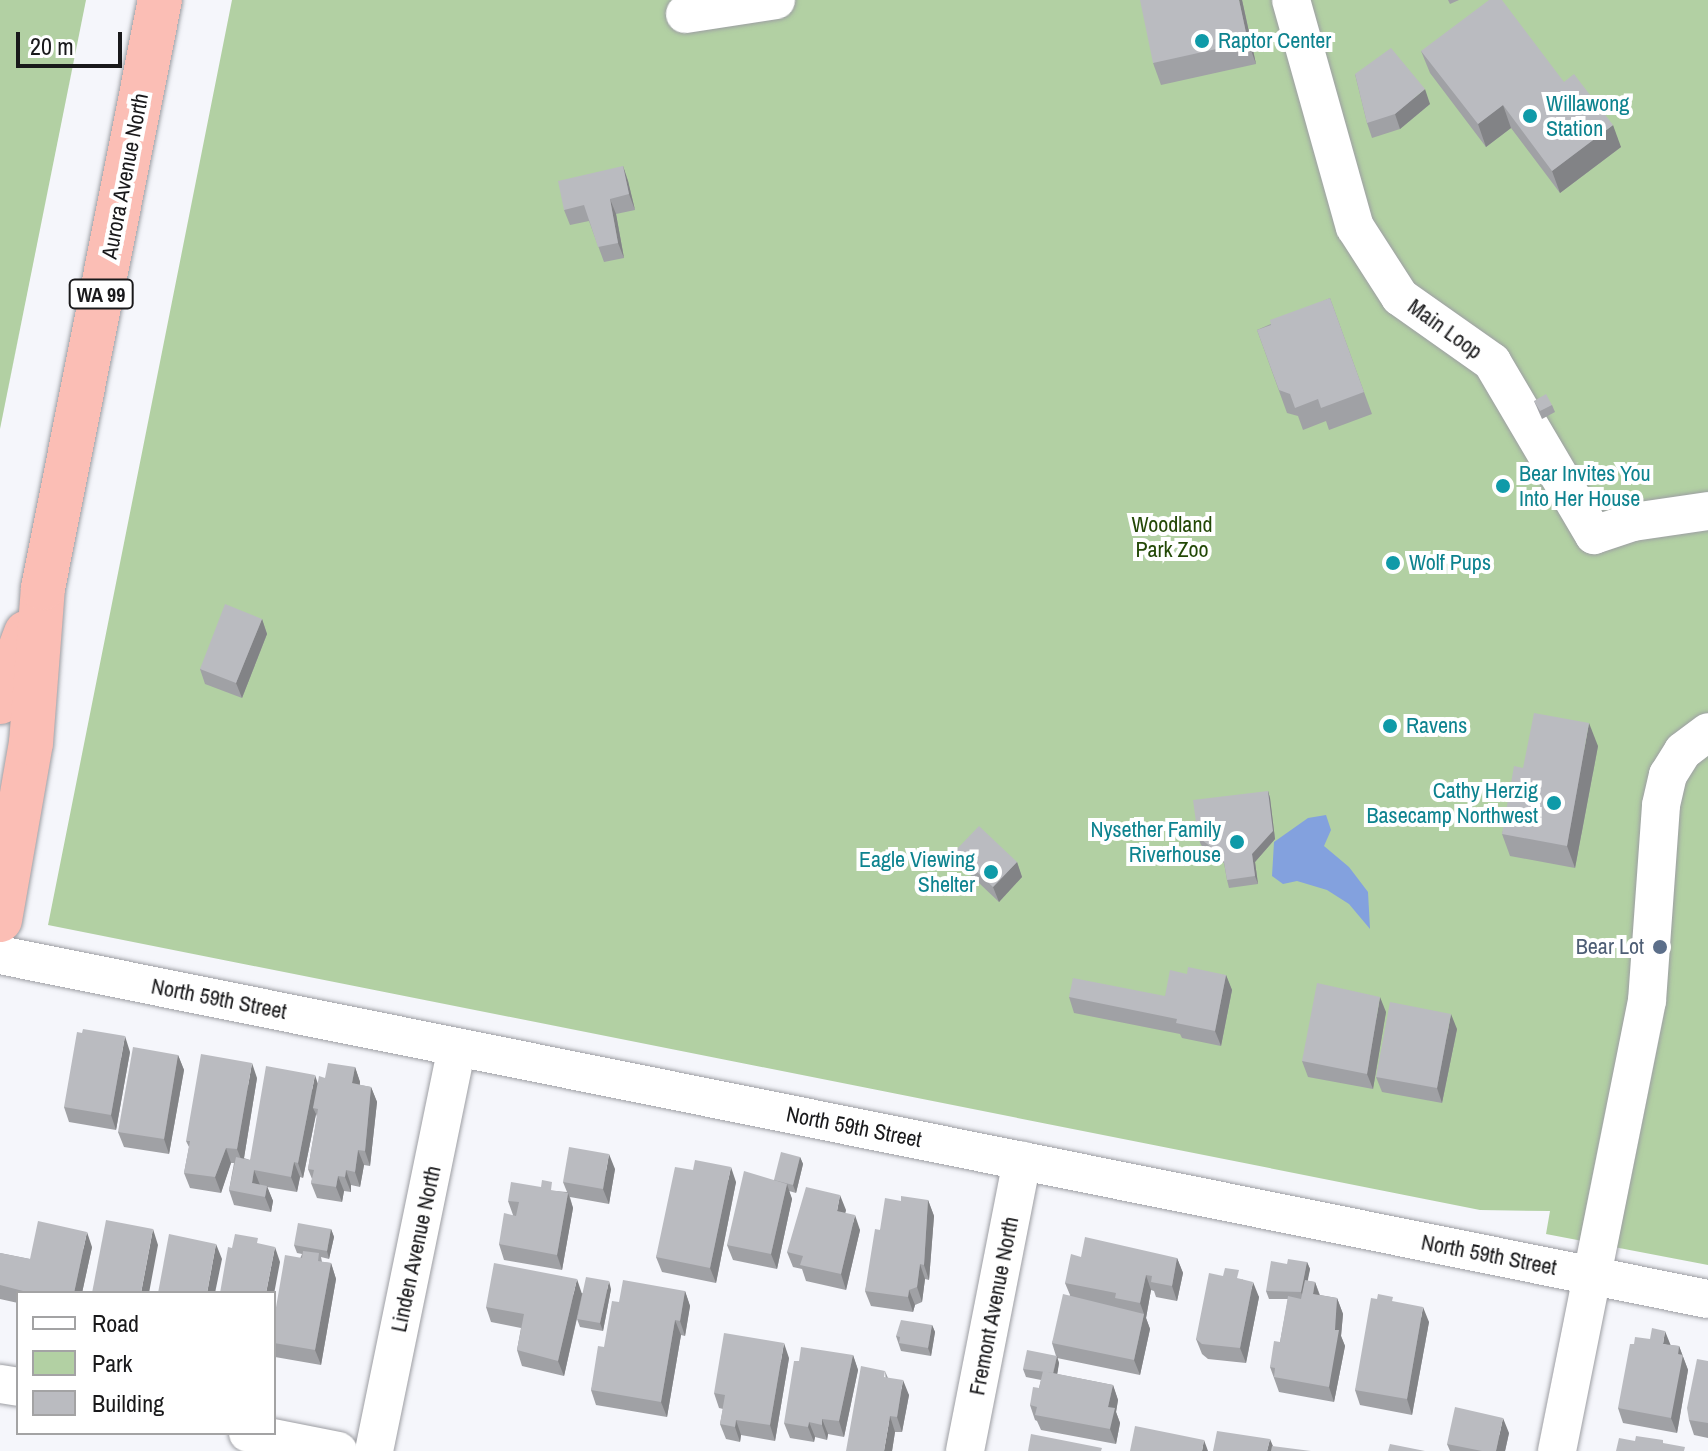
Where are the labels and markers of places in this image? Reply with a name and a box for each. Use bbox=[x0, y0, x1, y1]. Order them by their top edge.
place label: Raptor Center bbox=[1218, 28, 1331, 54]
marker: Raptor Center bbox=[1193, 32, 1211, 50]
place label: Willawong Station bbox=[1546, 90, 1629, 142]
marker: Willawong Station bbox=[1521, 107, 1539, 125]
place label: Bear Invites You Into Her House bbox=[1519, 460, 1651, 512]
marker: Bear Invites You Into Her House bbox=[1494, 477, 1512, 495]
place label: Wolf Pups bbox=[1409, 550, 1491, 576]
marker: Wolf Pups bbox=[1384, 554, 1402, 572]
place label: Ravens bbox=[1406, 713, 1467, 739]
marker: Ravens bbox=[1381, 717, 1399, 735]
place label: Cathy Herzig Basecamp Northwest bbox=[1367, 777, 1538, 828]
marker: Cathy Herzig Basecamp Northwest bbox=[1545, 794, 1563, 812]
place label: Nysether Family Riverhouse bbox=[1091, 816, 1221, 868]
marker: Nysether Family Riverhouse bbox=[1228, 833, 1246, 851]
place label: Eagle Viewing Shelter bbox=[859, 846, 975, 898]
marker: Eagle Viewing Shelter bbox=[982, 863, 1000, 881]
place label: Bear Lot bbox=[1576, 934, 1644, 960]
marker: Bear Lot bbox=[1651, 938, 1669, 956]

